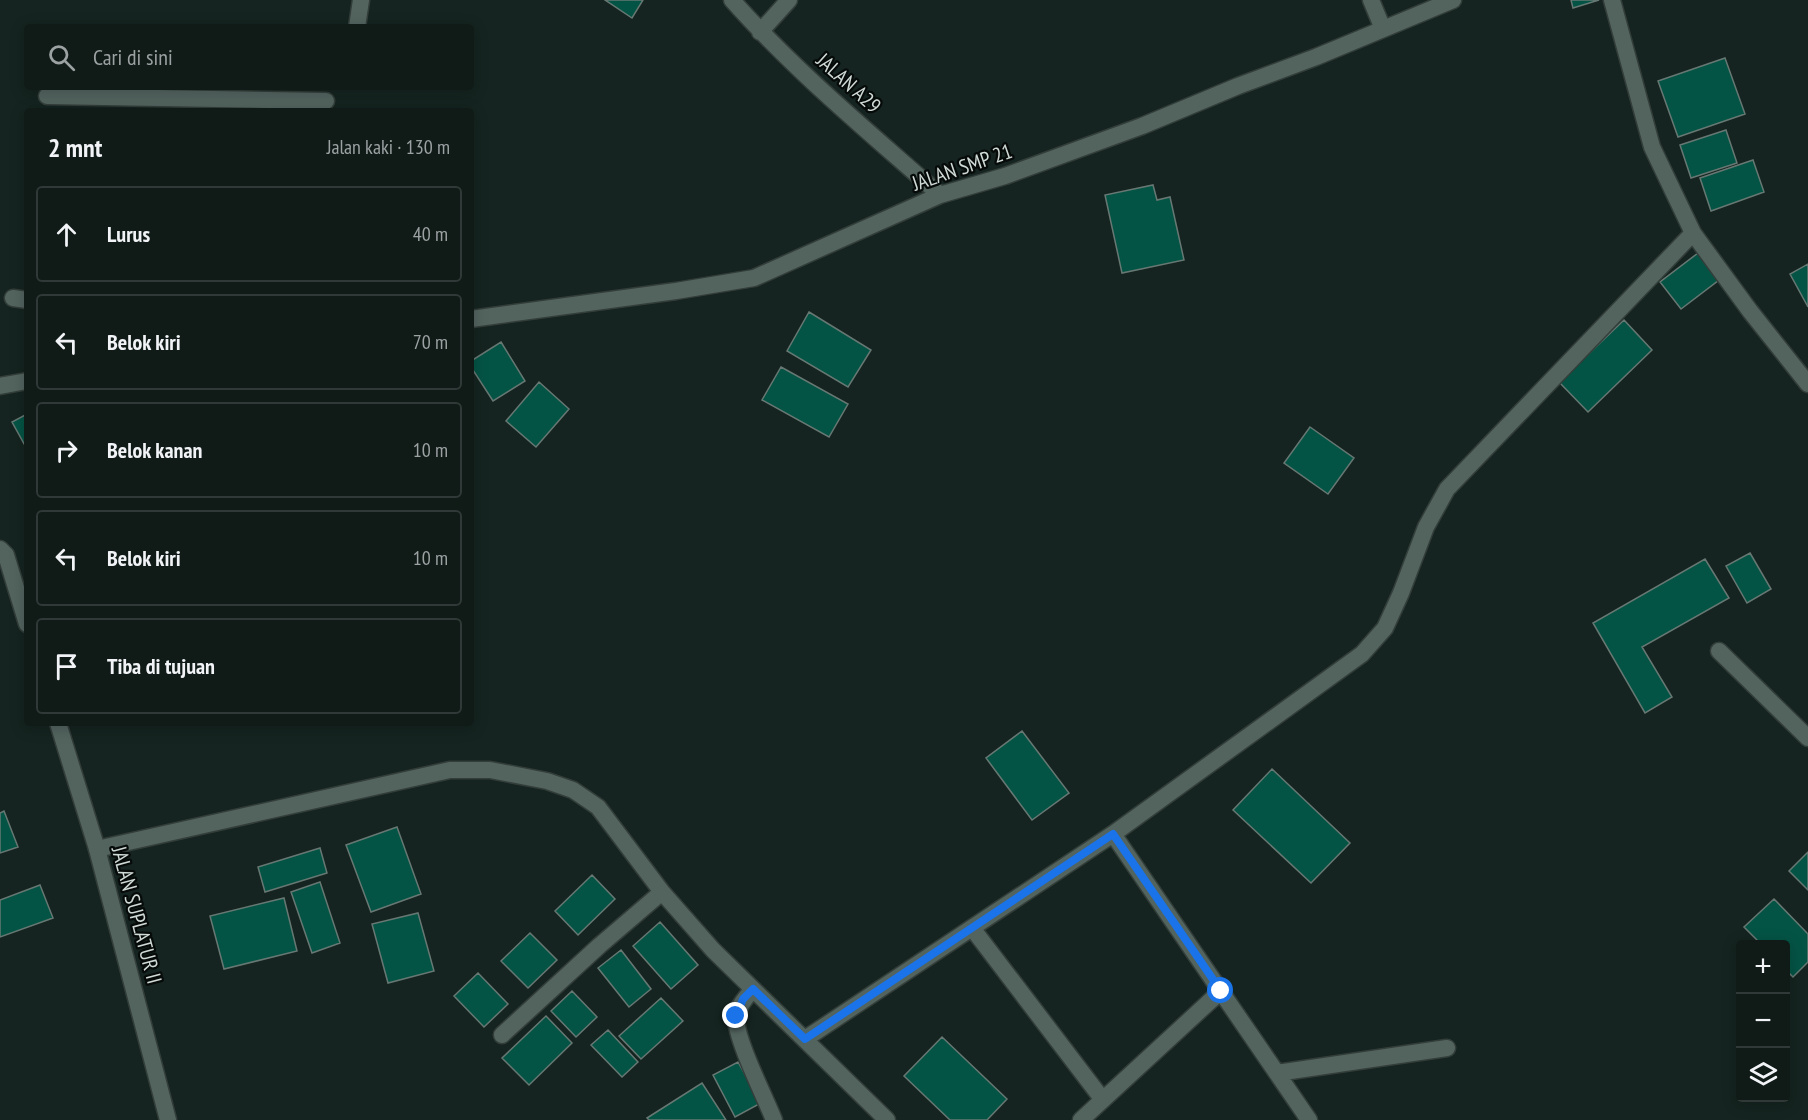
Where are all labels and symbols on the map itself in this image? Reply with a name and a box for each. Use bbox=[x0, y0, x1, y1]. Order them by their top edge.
street label: JALAN A29 bbox=[810, 46, 887, 119]
street label: JALAN SMP 21 bbox=[907, 137, 1016, 197]
street label: JALAN SUPLATUR II bbox=[105, 842, 168, 987]
route start bbox=[1207, 977, 1233, 1003]
route end bbox=[722, 1002, 748, 1028]

